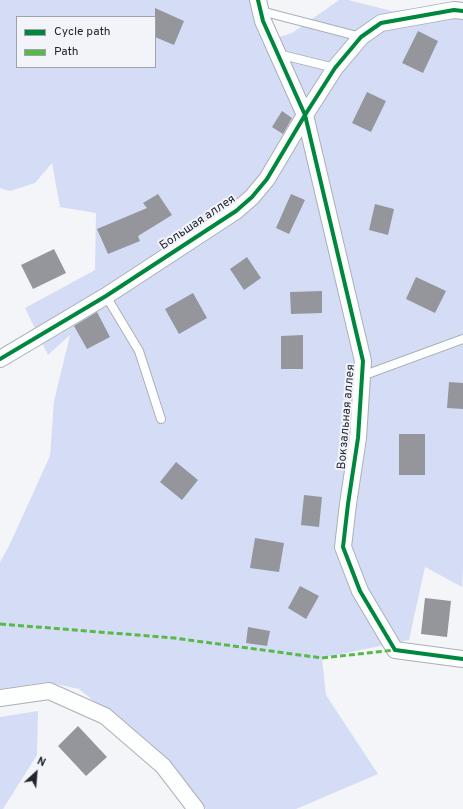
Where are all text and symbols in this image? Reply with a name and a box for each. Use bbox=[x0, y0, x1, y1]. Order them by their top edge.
legend bbox=[16, 16, 156, 68]
text: Cycle path bbox=[54, 24, 111, 40]
text: Path bbox=[54, 44, 79, 60]
street label: Большая аллея bbox=[157, 192, 239, 254]
street label: Вокзальная аллея bbox=[335, 364, 359, 470]
north arrow bbox=[16, 753, 56, 793]
text: N bbox=[35, 754, 48, 770]

